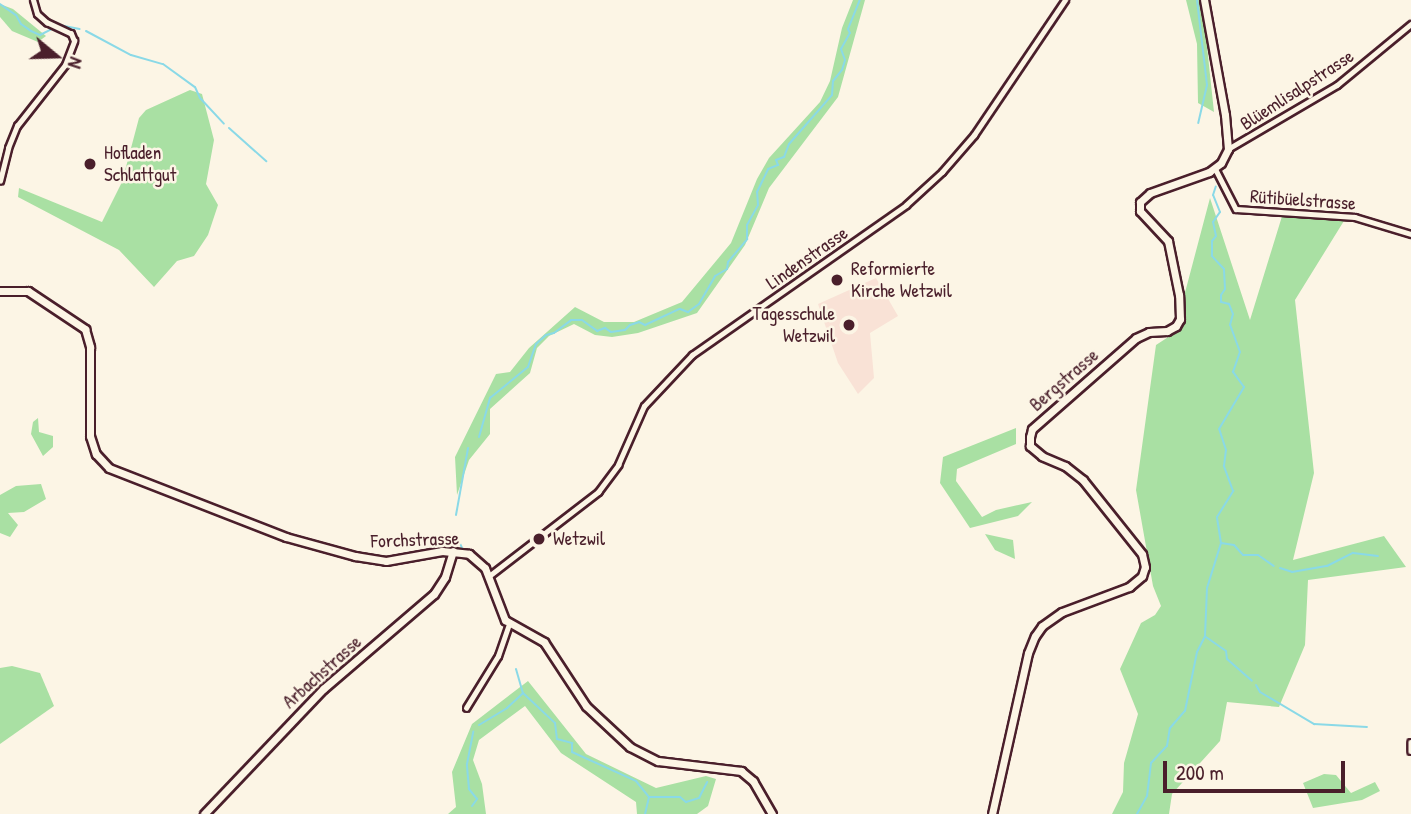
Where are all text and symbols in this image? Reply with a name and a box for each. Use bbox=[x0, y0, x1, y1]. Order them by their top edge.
north arrow bbox=[21, 21, 91, 91]
street label: Blüemlisalpstrasse bbox=[1236, 45, 1358, 135]
text: N bbox=[62, 54, 90, 72]
place label: Hofladen Schlattgut bbox=[104, 142, 176, 186]
marker: Hofladen Schlattgut bbox=[82, 156, 98, 172]
street label: Rütibüelstrasse bbox=[1249, 185, 1357, 215]
street label: Lindenstrasse bbox=[762, 222, 852, 294]
place label: Reformierte Kirche Wetzwil bbox=[851, 258, 952, 302]
marker: Reformierte Kirche Wetzwil bbox=[829, 272, 845, 288]
place label: Tagesschule Wetzwil bbox=[752, 303, 835, 347]
marker: Tagesschule Wetzwil bbox=[841, 317, 857, 333]
street label: Bergstrasse bbox=[1025, 344, 1103, 416]
street label: Forchstrasse bbox=[371, 527, 459, 553]
place label: Wetzwil bbox=[553, 528, 605, 550]
marker: Wetzwil bbox=[531, 531, 547, 547]
street label: Arbachstrasse bbox=[278, 631, 366, 713]
scale bar bbox=[1166, 748, 1348, 792]
text: 200 m bbox=[1176, 758, 1224, 787]

